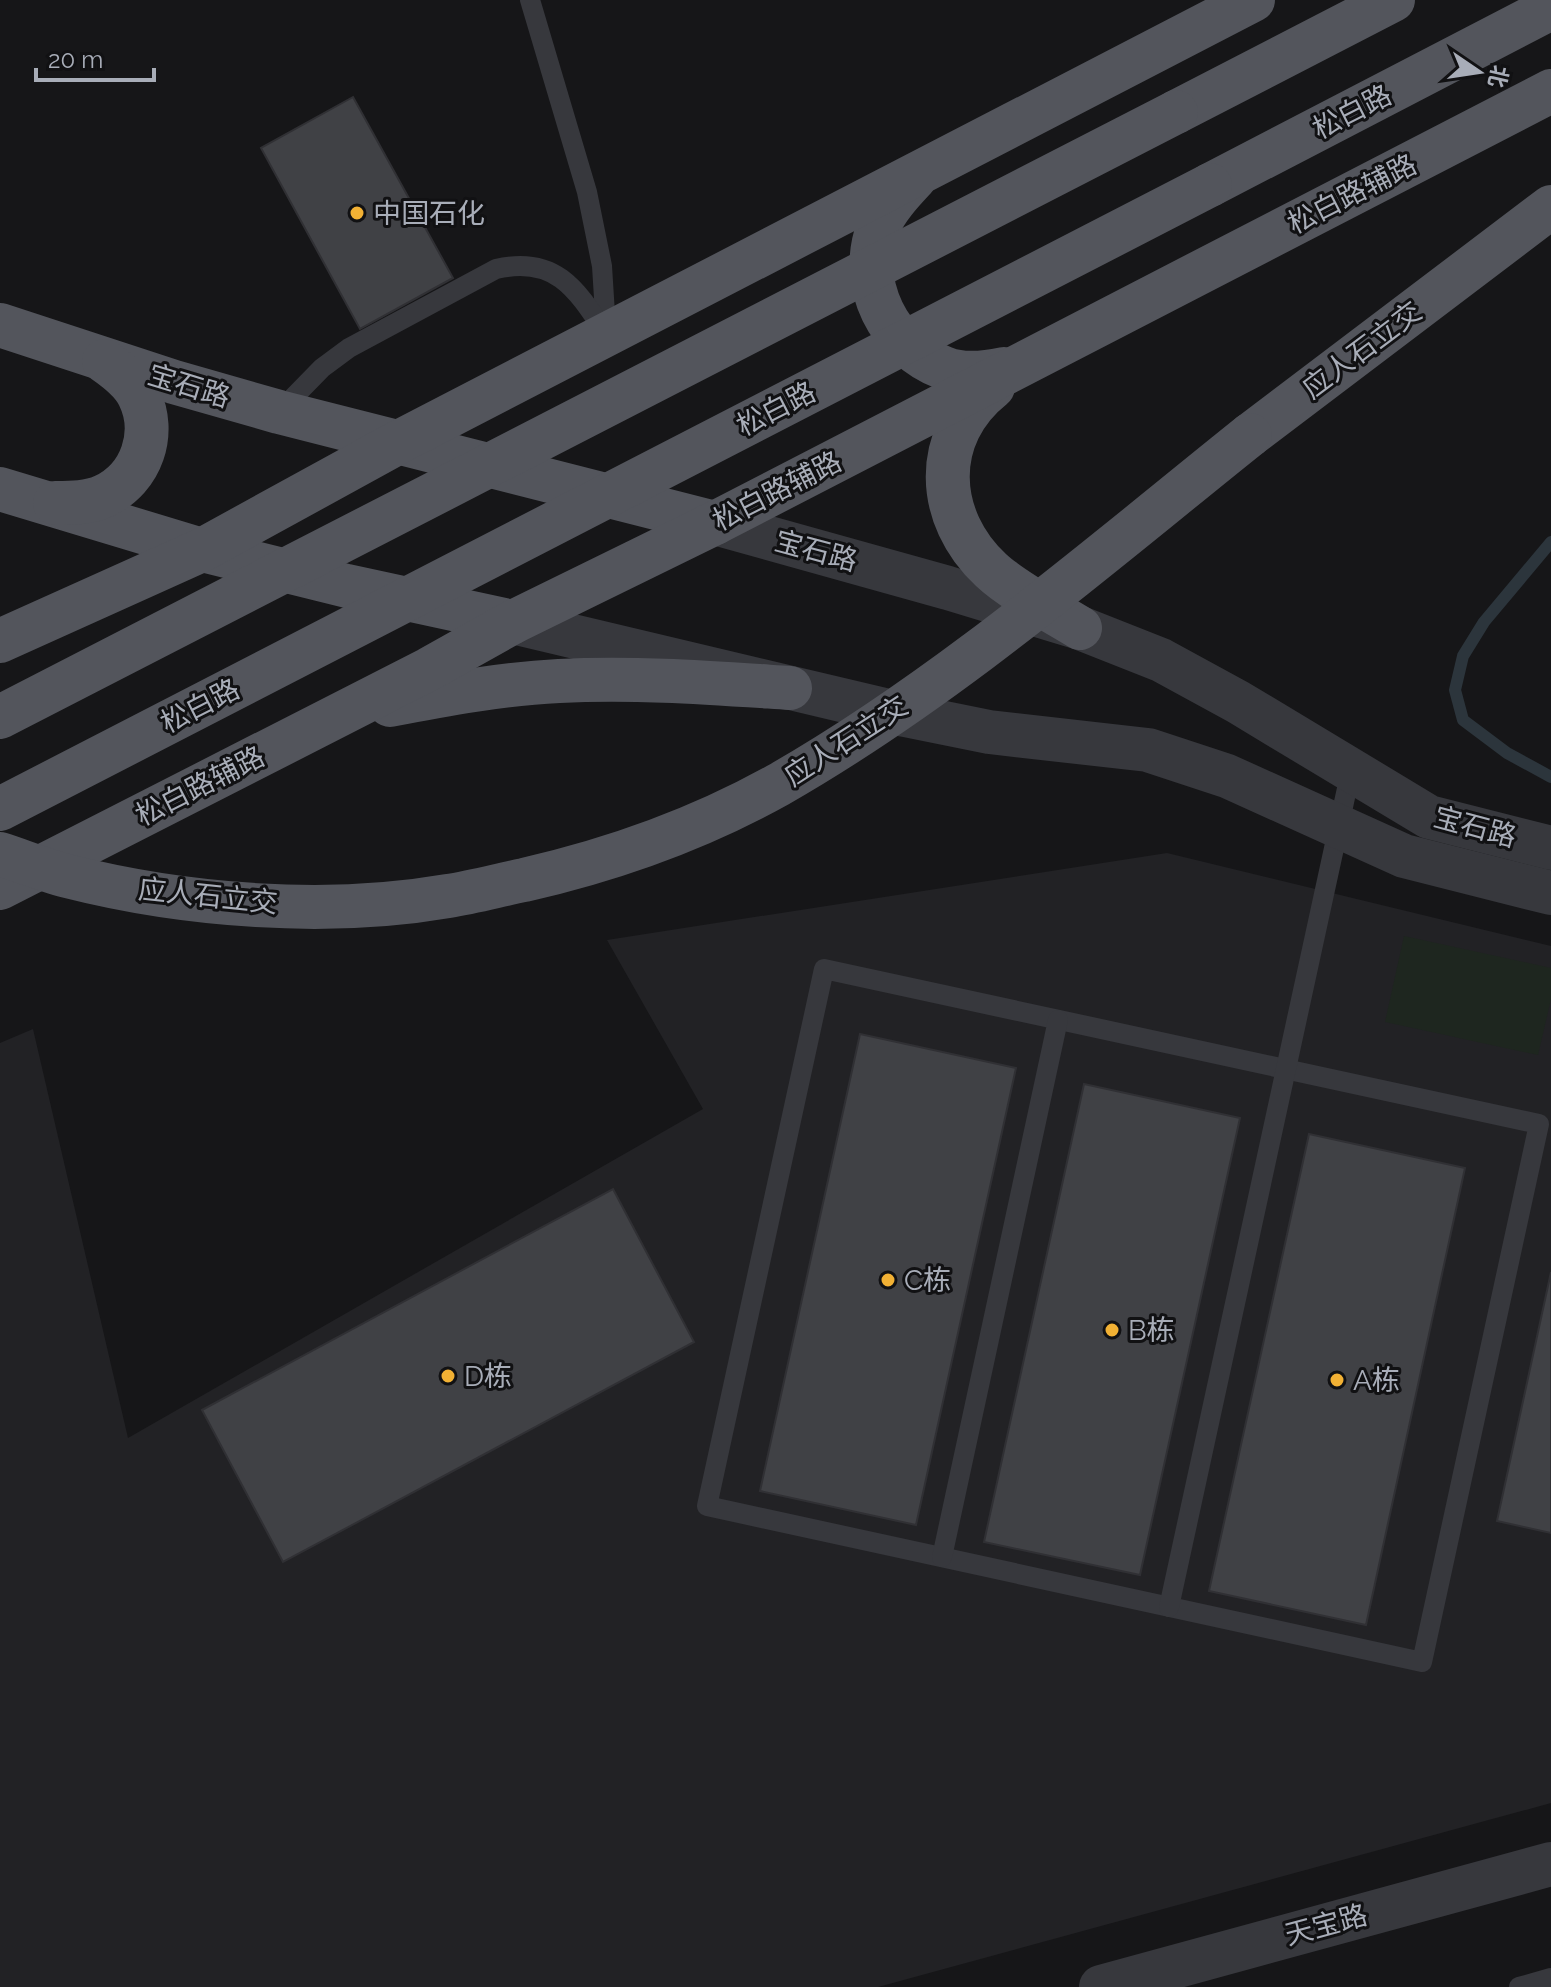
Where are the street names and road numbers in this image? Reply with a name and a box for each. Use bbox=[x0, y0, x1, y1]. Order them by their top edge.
street label: 松白路 bbox=[1307, 78, 1397, 146]
street label: 松白路辅路 bbox=[1282, 148, 1422, 240]
street label: 应人石立交 bbox=[1296, 295, 1428, 405]
street label: 宝石路 bbox=[144, 358, 234, 414]
street label: 松白路 bbox=[731, 375, 821, 443]
street label: 松白路辅路 bbox=[707, 445, 847, 537]
street label: 宝石路 bbox=[771, 524, 861, 578]
street label: 松白路 bbox=[155, 672, 245, 740]
street label: 应人石立交 bbox=[778, 689, 914, 793]
street label: 松白路辅路 bbox=[130, 740, 270, 832]
street label: 宝石路 bbox=[1430, 800, 1520, 854]
street label: 应人石立交 bbox=[137, 872, 279, 920]
street label: 天宝路 bbox=[1281, 1898, 1371, 1952]

